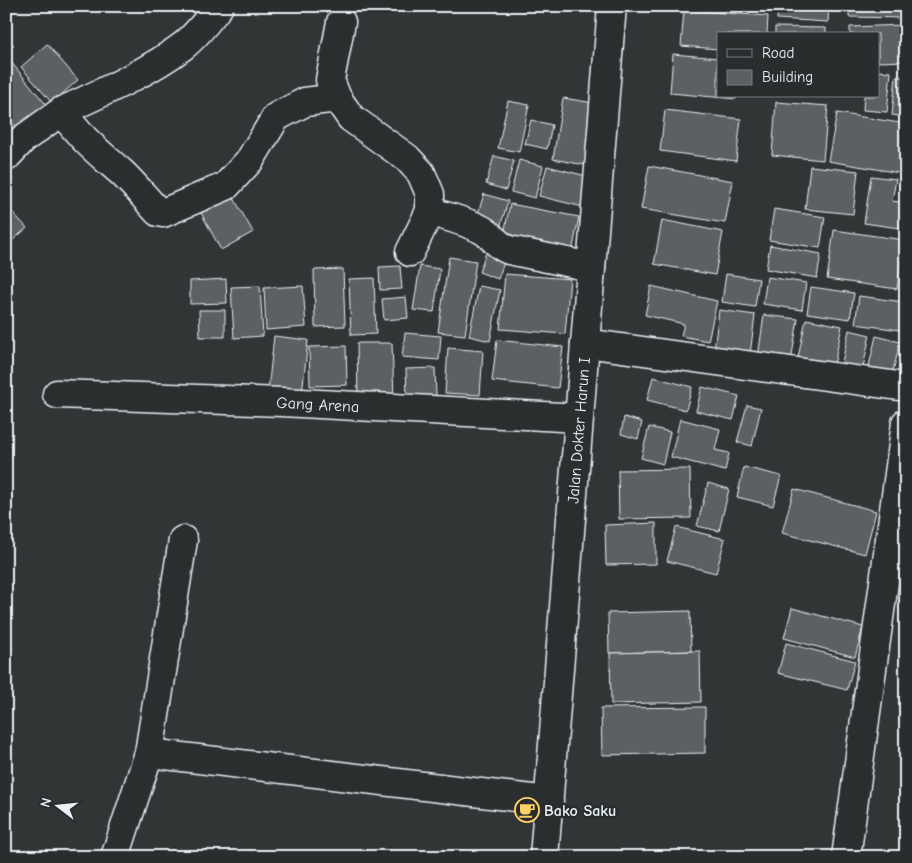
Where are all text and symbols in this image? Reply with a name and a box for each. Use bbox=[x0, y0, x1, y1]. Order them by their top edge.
legend bbox=[717, 32, 880, 98]
text: Road bbox=[762, 44, 794, 62]
text: Building bbox=[762, 68, 813, 86]
street label: Jalan Dokter Harun I bbox=[564, 357, 594, 504]
street label: Gang Arena bbox=[276, 394, 360, 416]
north arrow bbox=[32, 780, 82, 830]
text: N bbox=[37, 796, 55, 809]
cafe icon: Bako Saku bbox=[514, 797, 540, 823]
place label: Bako Saku bbox=[544, 802, 616, 820]

